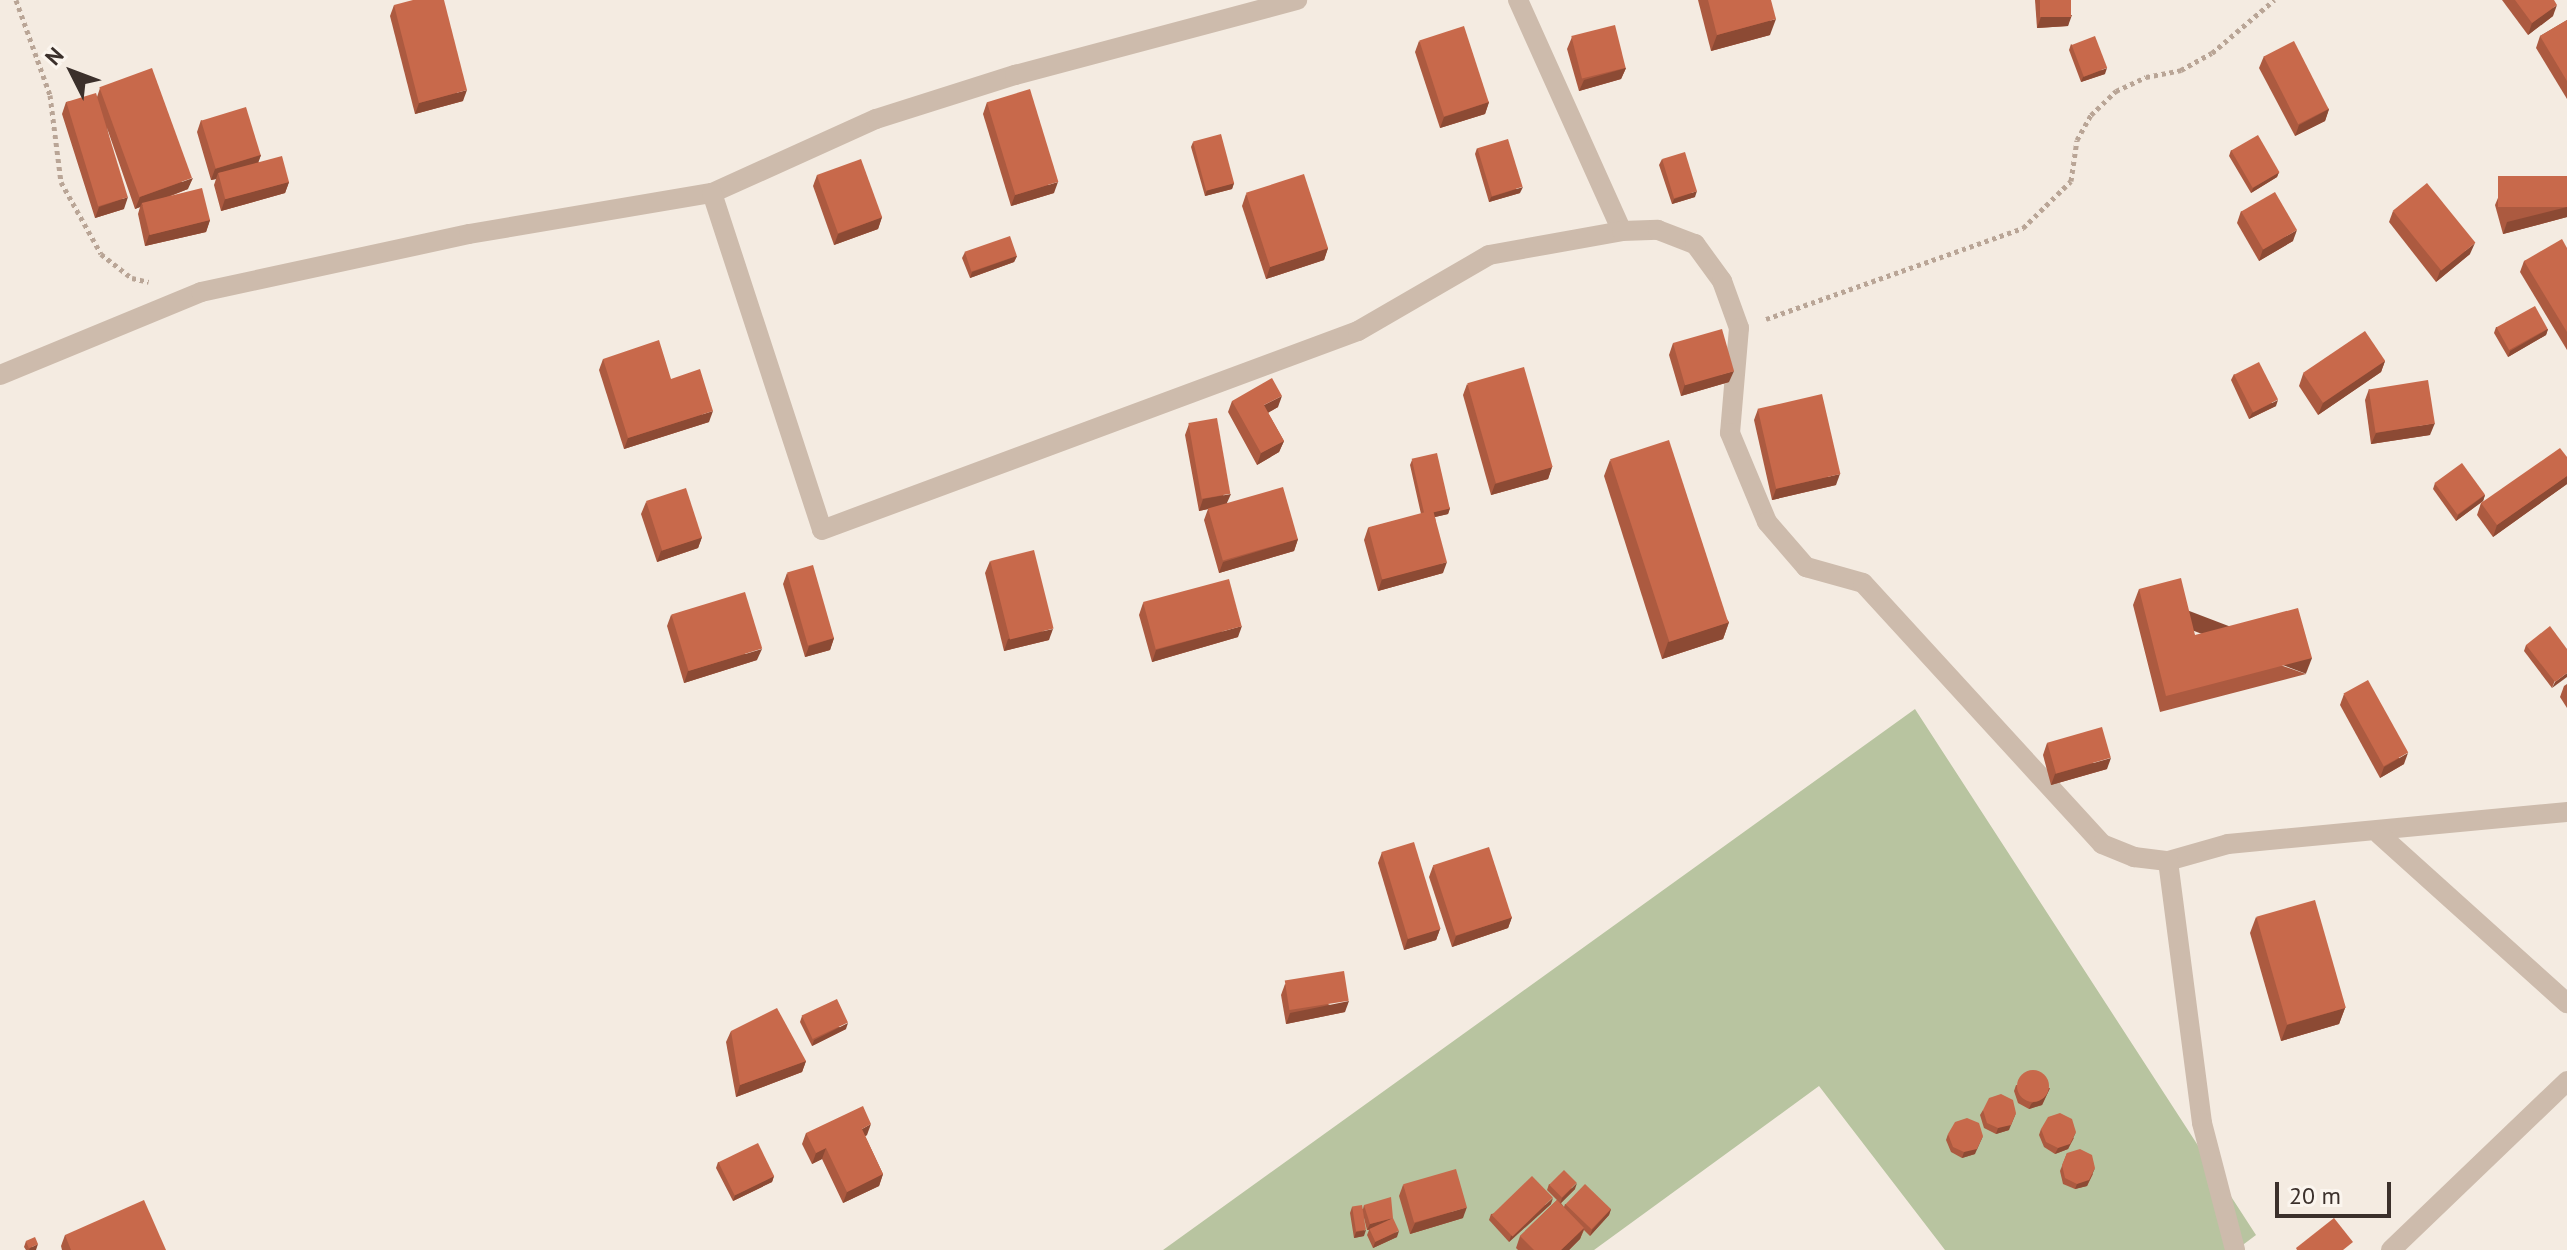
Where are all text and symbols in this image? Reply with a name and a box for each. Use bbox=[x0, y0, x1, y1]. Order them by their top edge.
north arrow bbox=[32, 32, 112, 112]
text: N bbox=[39, 41, 69, 71]
scale bar bbox=[2279, 1166, 2395, 1216]
text: 20 m bbox=[2289, 1180, 2341, 1211]

